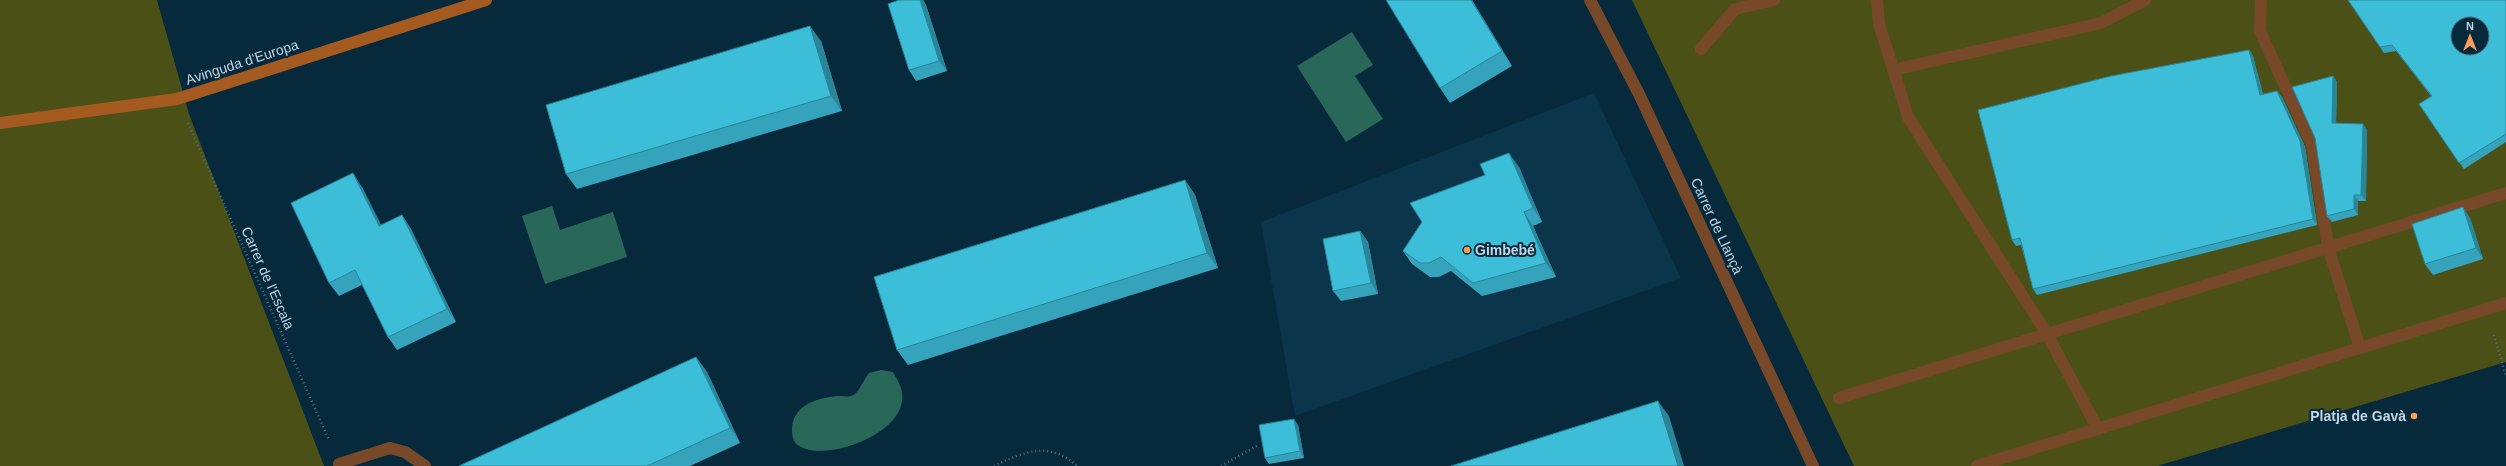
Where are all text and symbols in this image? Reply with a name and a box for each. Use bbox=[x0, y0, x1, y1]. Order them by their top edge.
north arrow bbox=[2450, 16, 2490, 56]
text: N bbox=[2466, 20, 2474, 32]
street label: Avinguda d'Europa bbox=[184, 36, 301, 88]
street label: Carrer de Llançà bbox=[1688, 175, 1746, 277]
street label: Carrer de l'Escala bbox=[238, 224, 298, 332]
place label: Gimbebé bbox=[1475, 242, 1535, 258]
marker: Gimbebé bbox=[1462, 245, 1472, 255]
place label: Platja de Gavà bbox=[2310, 408, 2406, 424]
marker: Platja de Gavà bbox=[2409, 411, 2419, 421]

